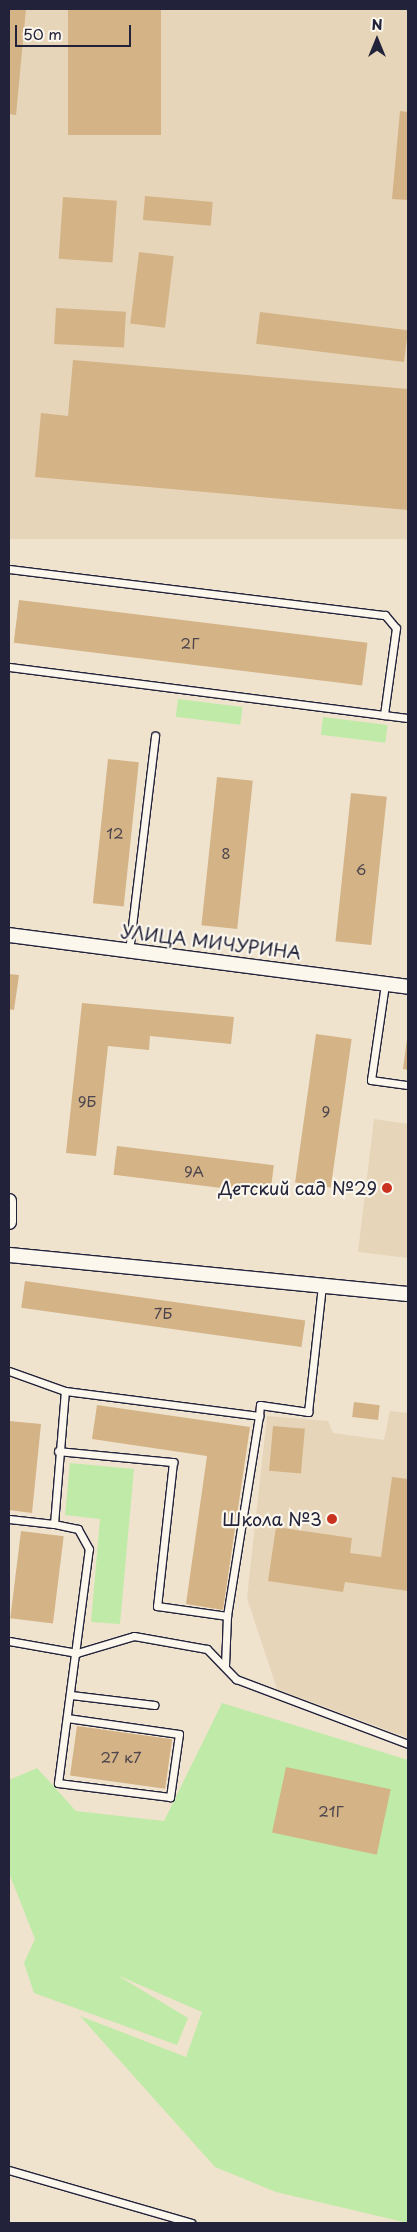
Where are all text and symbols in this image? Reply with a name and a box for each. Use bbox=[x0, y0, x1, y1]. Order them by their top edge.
text: N bbox=[371, 14, 383, 35]
scale bar bbox=[18, 15, 134, 47]
north arrow bbox=[352, 15, 402, 65]
text: 50 m bbox=[23, 22, 62, 45]
house number: 2Г bbox=[181, 634, 199, 652]
house number: 12 bbox=[106, 824, 124, 842]
house number: 8 bbox=[221, 844, 231, 862]
house number: 6 bbox=[356, 860, 366, 878]
street label: УЛИЦА МИЧУРИНА bbox=[119, 920, 303, 964]
house number: 9Б bbox=[78, 1092, 96, 1110]
house number: 9 bbox=[322, 1102, 330, 1120]
house number: 9А bbox=[184, 1162, 204, 1180]
place label: Детский сад №29 bbox=[217, 1177, 377, 1199]
marker: Детский сад №29 bbox=[381, 1182, 393, 1194]
house number: 7Б bbox=[154, 1304, 172, 1322]
place label: Школа №3 bbox=[222, 1508, 322, 1530]
marker: Школа №3 bbox=[326, 1513, 338, 1525]
house number: 27 к7 bbox=[100, 1748, 142, 1766]
house number: 21Г bbox=[318, 1802, 344, 1820]

